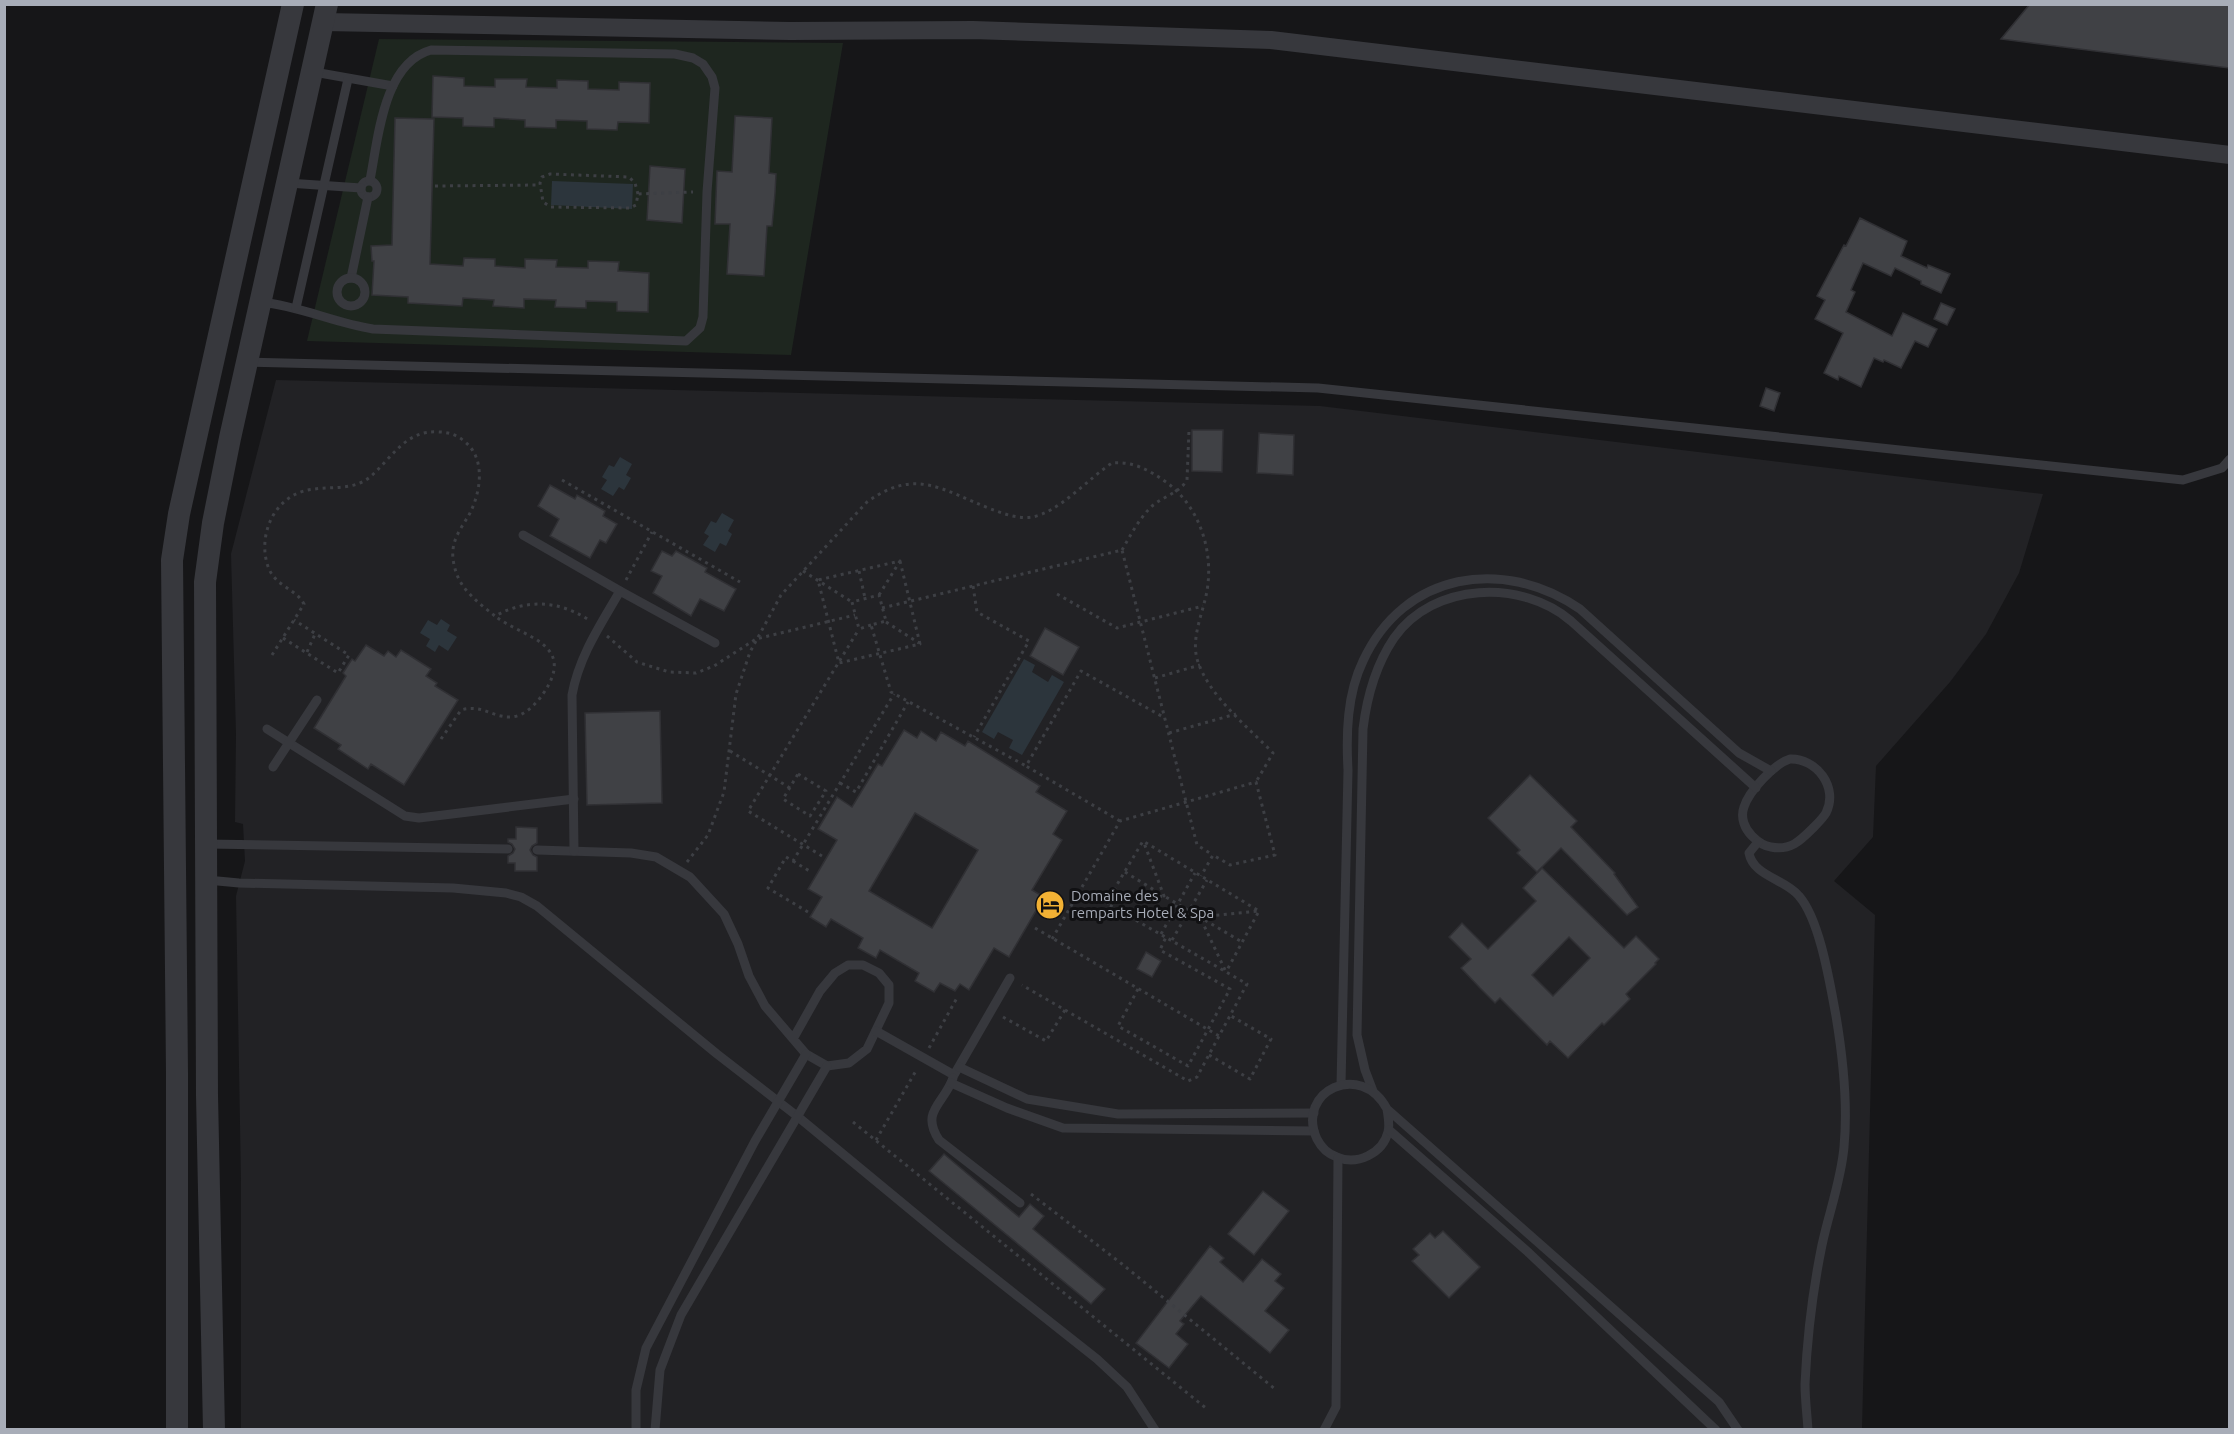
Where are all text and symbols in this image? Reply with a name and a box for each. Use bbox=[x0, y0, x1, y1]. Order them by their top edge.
place label: Domaine des remparts Hotel & Spa bbox=[1071, 887, 1214, 921]
hotel icon: Domaine des remparts Hotel & Spa bbox=[1034, 889, 1066, 921]

